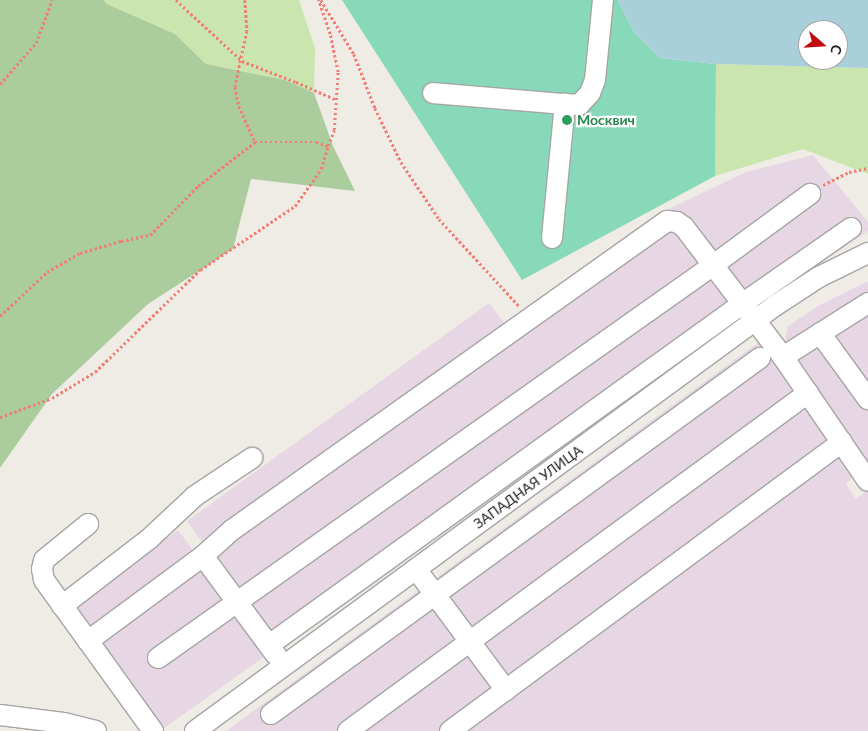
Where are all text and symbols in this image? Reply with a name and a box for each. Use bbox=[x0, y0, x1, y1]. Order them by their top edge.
north arrow bbox=[798, 20, 848, 70]
text: С bbox=[827, 43, 846, 57]
place label: Москвич bbox=[577, 112, 635, 128]
marker: Москвич bbox=[561, 114, 573, 126]
street label: ЗАПАДНАЯ УЛИЦА bbox=[470, 442, 586, 532]

